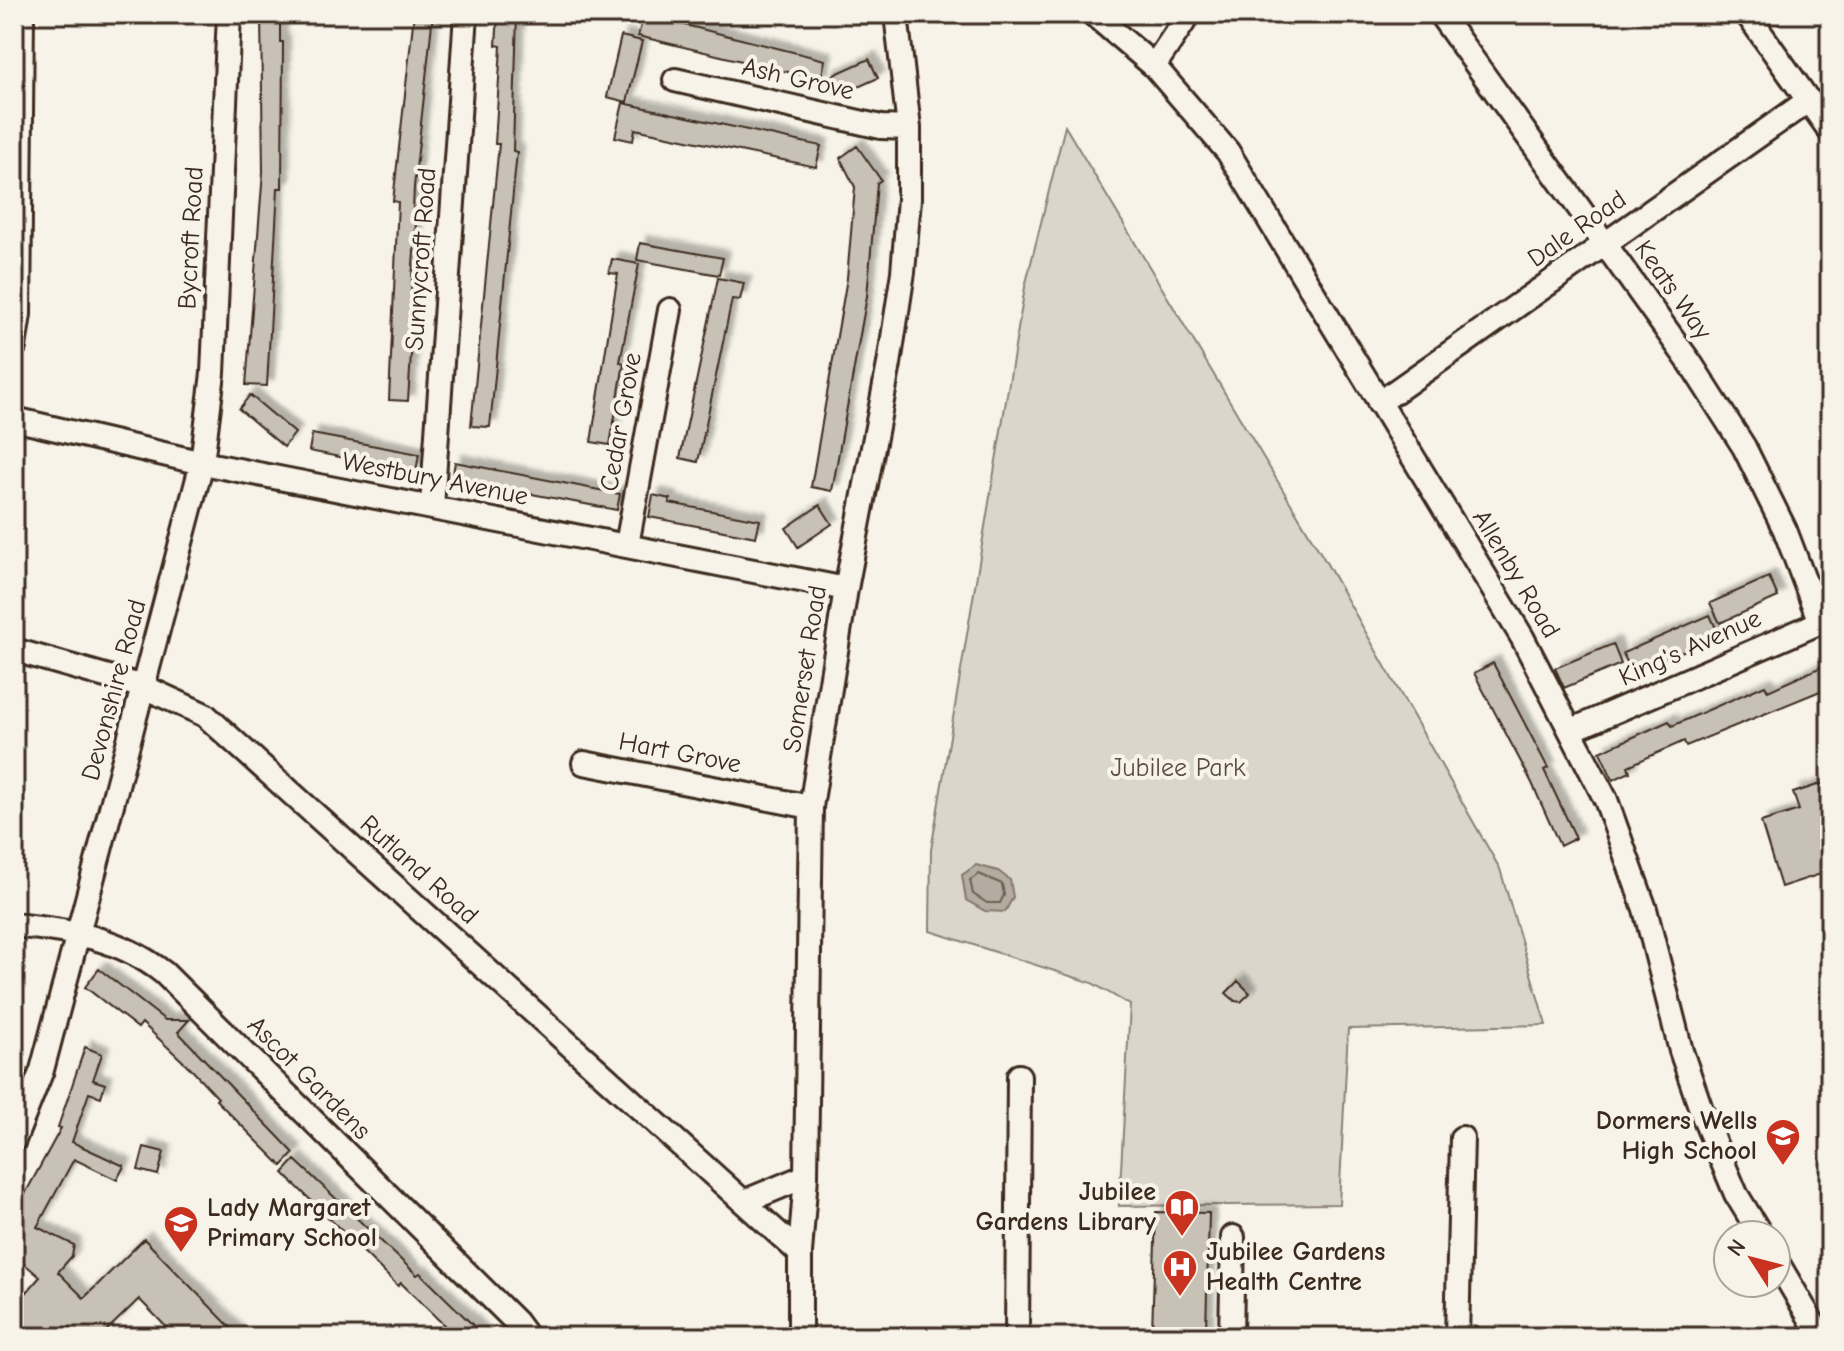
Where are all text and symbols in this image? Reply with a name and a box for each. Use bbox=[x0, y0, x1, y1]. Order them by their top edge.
street label: Ash Grove bbox=[739, 52, 857, 106]
street label: Bycroft Road bbox=[172, 166, 210, 310]
street label: Sunnycroft Road bbox=[400, 167, 442, 351]
street label: Dale Road bbox=[1522, 184, 1632, 274]
street label: Keats Way bbox=[1628, 235, 1718, 345]
street label: Cedar Grove bbox=[594, 350, 648, 494]
street label: Westbury Avenue bbox=[339, 446, 531, 512]
street label: Allenby Road bbox=[1466, 505, 1566, 643]
street label: Somerset Road bbox=[777, 583, 833, 755]
street label: Devonshire Road bbox=[75, 596, 153, 784]
street label: King's Avenue bbox=[1614, 603, 1766, 693]
street label: Hart Grove bbox=[616, 726, 744, 780]
park label: Jubilee Park bbox=[1110, 753, 1246, 783]
street label: Rutland Road bbox=[354, 809, 484, 931]
street label: Ascot Gardens bbox=[241, 1010, 377, 1146]
place label: Dormers Wells High School bbox=[1596, 1106, 1757, 1166]
school or university icon: Dormers Wells High School bbox=[1764, 1117, 1802, 1167]
place label: Jubilee Gardens Library bbox=[975, 1177, 1156, 1237]
library icon: Jubilee Gardens Library bbox=[1163, 1188, 1201, 1238]
place label: Lady Margaret Primary School bbox=[207, 1193, 377, 1253]
school or university icon: Lady Margaret Primary School bbox=[162, 1204, 200, 1254]
north arrow bbox=[1712, 1219, 1792, 1299]
text: N bbox=[1722, 1234, 1751, 1261]
place label: Jubilee Gardens Health Centre bbox=[1206, 1237, 1385, 1297]
hospital icon: Jubilee Gardens Health Centre bbox=[1161, 1248, 1199, 1298]

